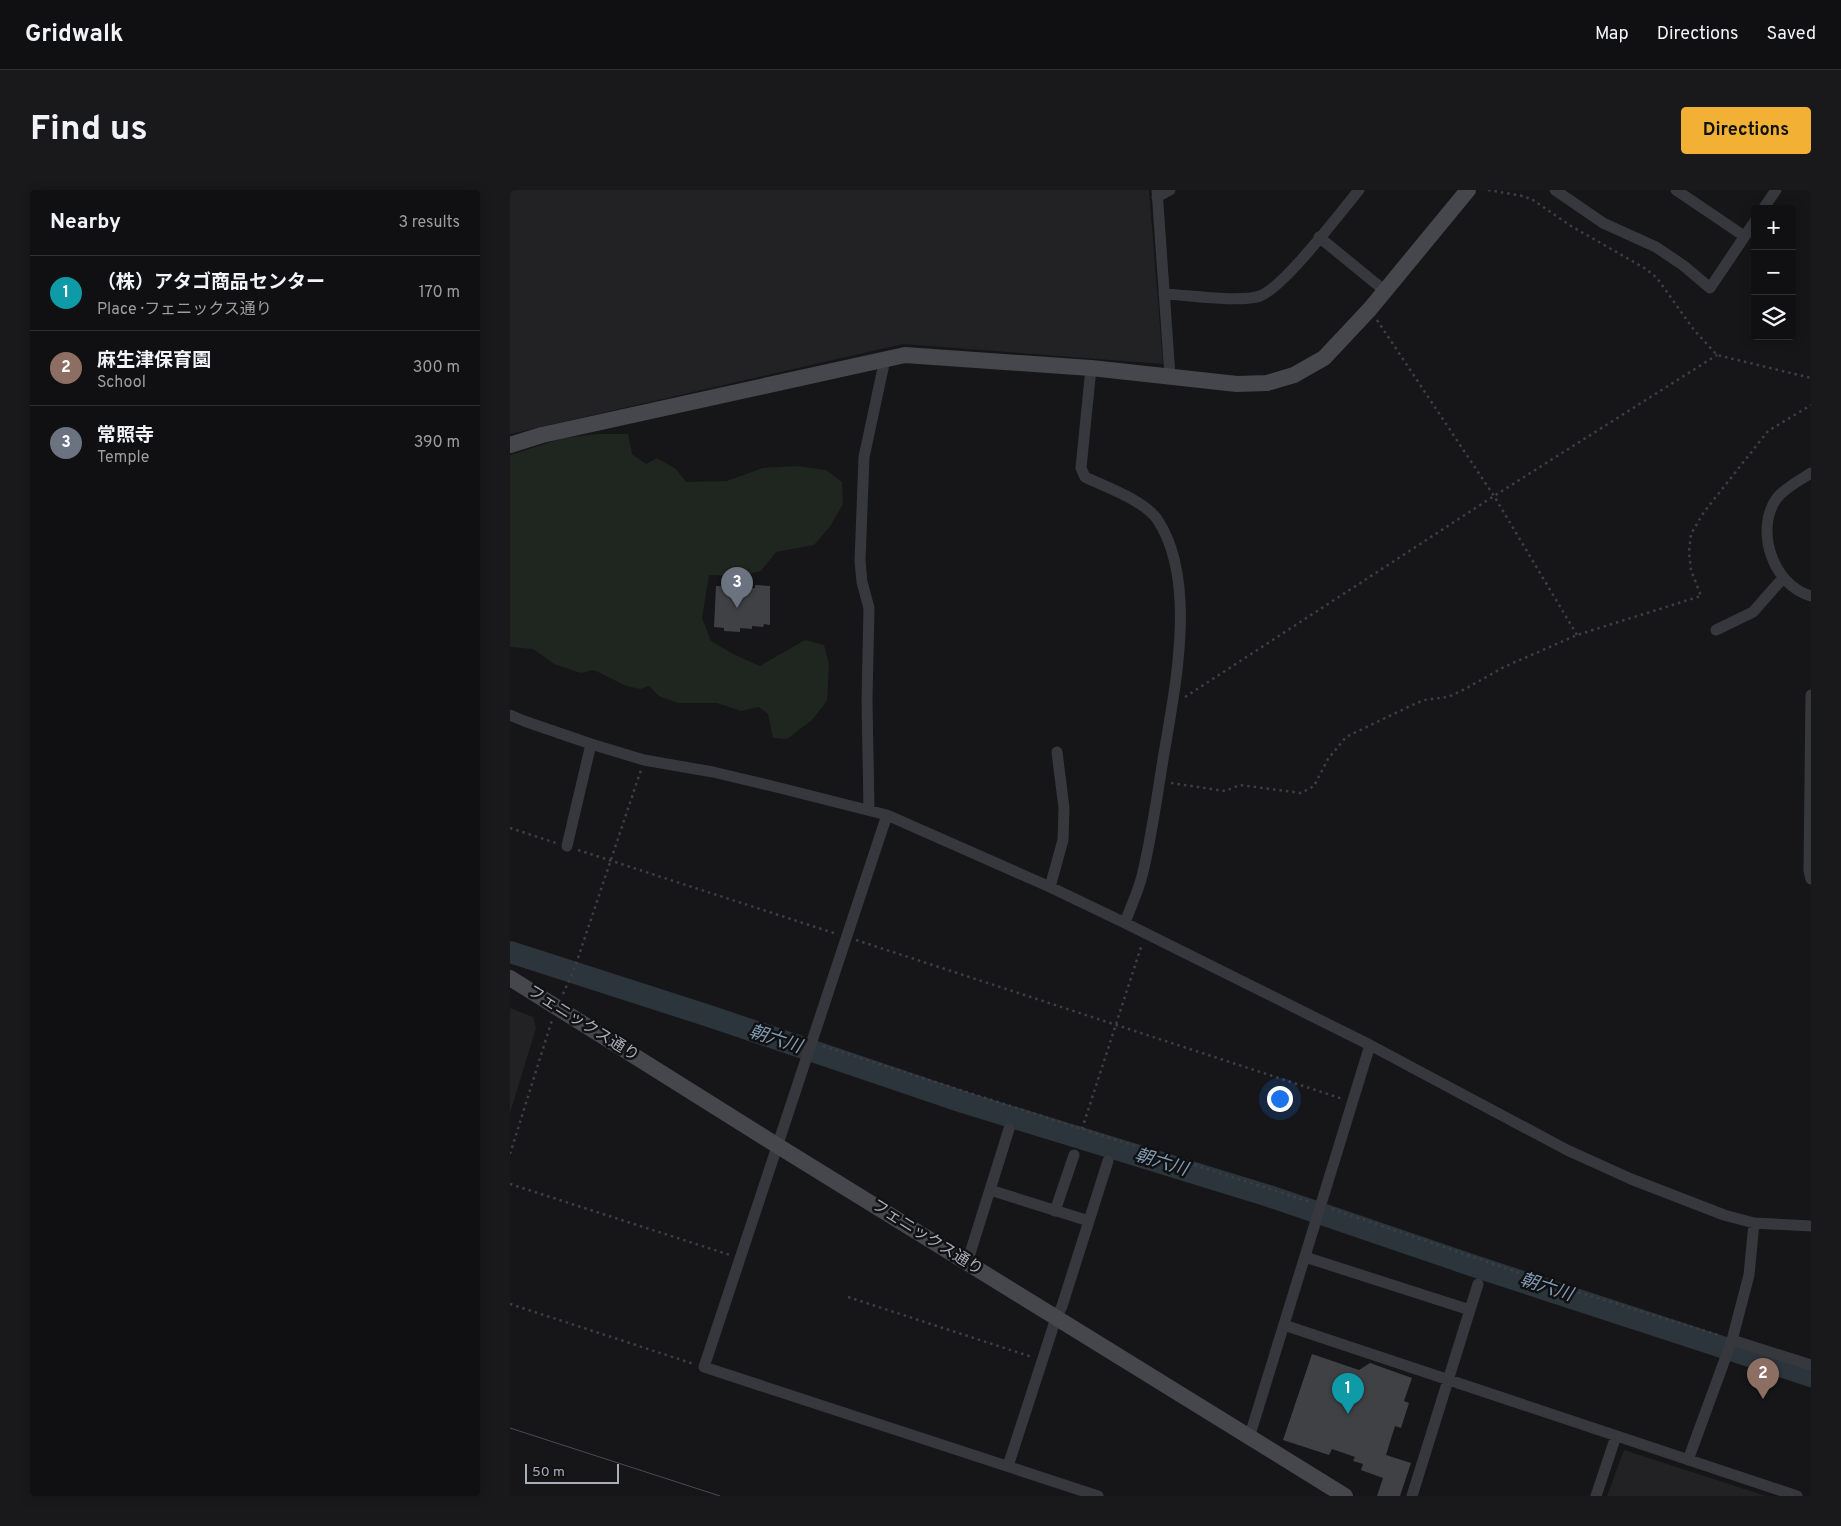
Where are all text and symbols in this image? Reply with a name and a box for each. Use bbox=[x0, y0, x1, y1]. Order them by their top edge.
text: Gridwalk bbox=[25, 20, 123, 50]
text: Map bbox=[1595, 23, 1629, 46]
text: Directions bbox=[1657, 23, 1739, 46]
text: Saved bbox=[1767, 23, 1816, 46]
button: Directions bbox=[1681, 107, 1811, 154]
text: Find us bbox=[30, 108, 148, 152]
map controls bbox=[1751, 205, 1796, 340]
button: + bbox=[1751, 205, 1796, 250]
text: Nearby bbox=[50, 209, 121, 236]
text: 3 results bbox=[398, 213, 460, 233]
button: − bbox=[1751, 250, 1796, 295]
text: （株）アタゴ商品センター bbox=[97, 271, 325, 295]
text: 1 bbox=[63, 283, 69, 303]
text: 170 m bbox=[419, 283, 460, 303]
button: layers bbox=[1751, 295, 1796, 340]
text: Place · フェニックス通り bbox=[97, 300, 272, 320]
text: 麻生津保育園 bbox=[97, 349, 211, 373]
text: 2 bbox=[61, 358, 71, 378]
text: 300 m bbox=[413, 358, 460, 378]
text: School bbox=[97, 373, 146, 393]
text: 常照寺 bbox=[97, 424, 154, 448]
text: 3 bbox=[61, 433, 71, 453]
text: 390 m bbox=[414, 433, 460, 453]
text: Temple bbox=[97, 448, 149, 468]
pin: 3 bbox=[721, 567, 753, 608]
street label: フェニックス通り bbox=[524, 982, 642, 1066]
water label: 朝六川 bbox=[746, 1021, 806, 1060]
your location bbox=[1267, 1086, 1293, 1112]
water label: 朝六川 bbox=[1132, 1144, 1192, 1182]
street label: フェニックス通り bbox=[868, 1196, 986, 1280]
water label: 朝六川 bbox=[1517, 1269, 1577, 1308]
pin: 2 bbox=[1747, 1358, 1779, 1399]
pin: 1 bbox=[1332, 1373, 1364, 1414]
scale bar bbox=[525, 1461, 619, 1484]
text: 50 m bbox=[532, 1464, 565, 1481]

